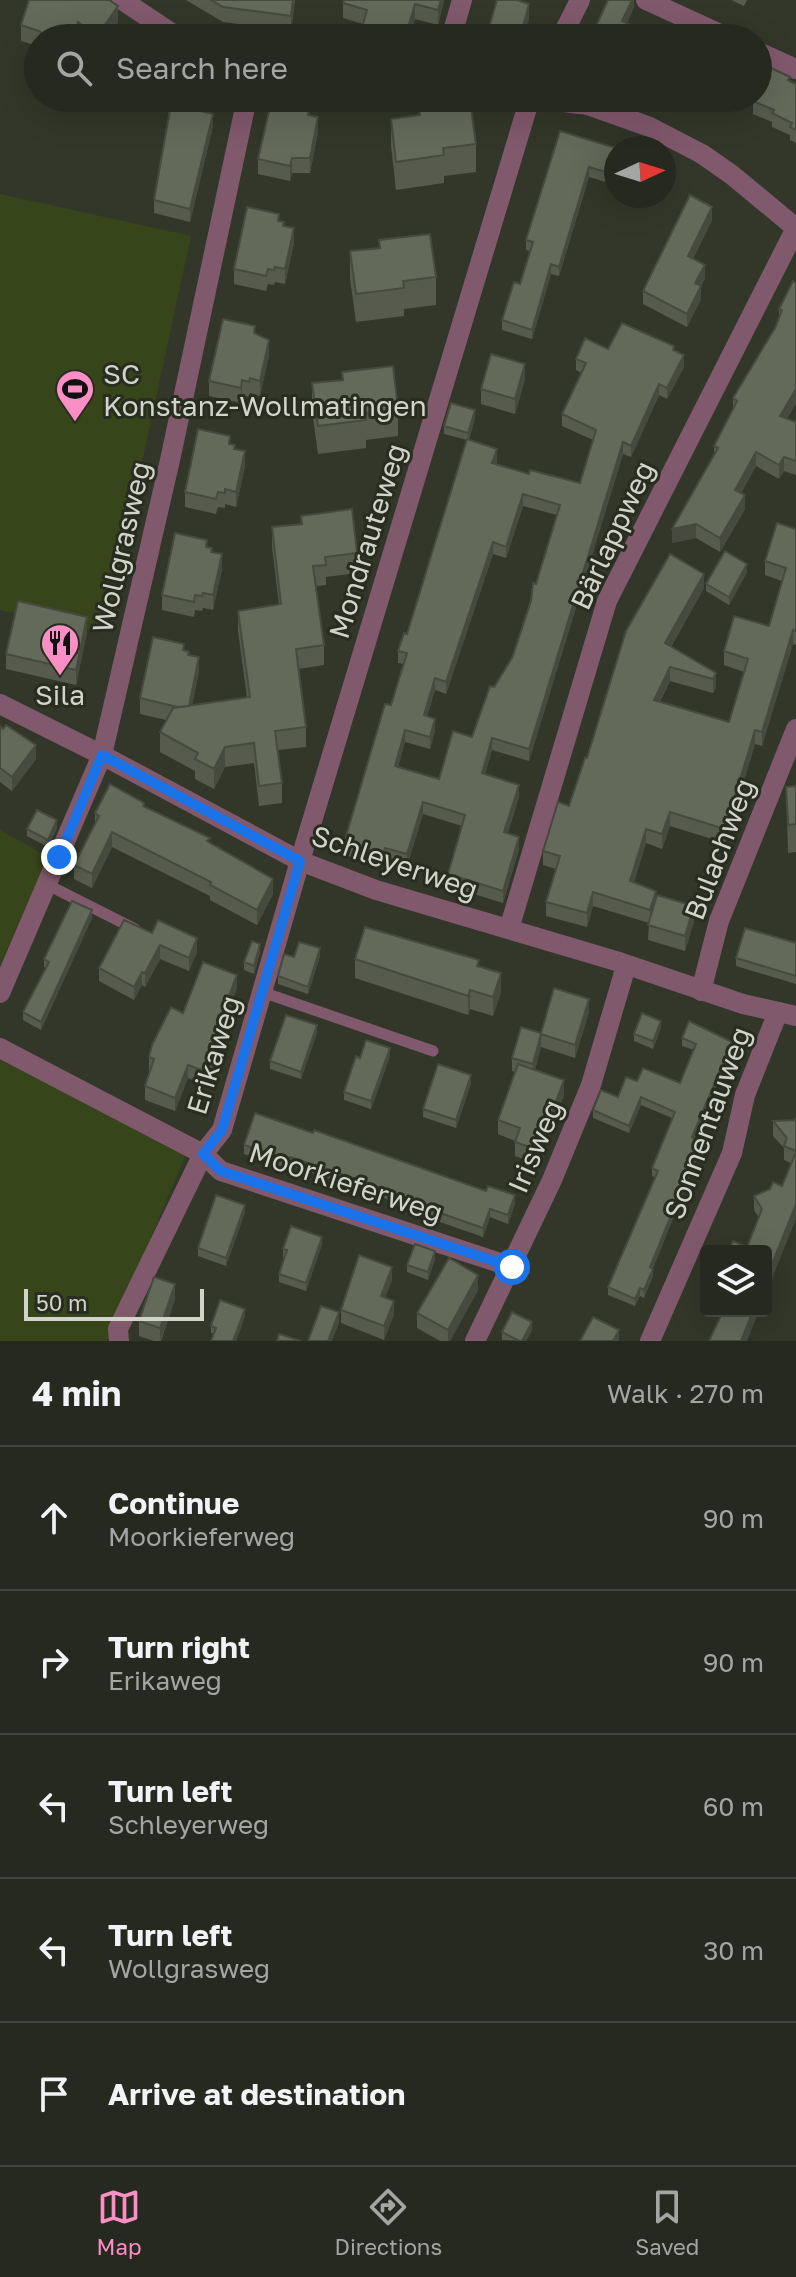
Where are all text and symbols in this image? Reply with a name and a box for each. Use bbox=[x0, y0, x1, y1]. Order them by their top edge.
search box bbox=[24, 24, 772, 112]
icon: search bbox=[52, 46, 96, 90]
text: Search here bbox=[116, 50, 288, 86]
north arrow bbox=[604, 136, 676, 208]
place label: SC Konstanz-Wollmatingen bbox=[103, 357, 427, 422]
sports icon: SC Konstanz-Wollmatingen bbox=[54, 368, 96, 423]
street label: Mondrauteweg bbox=[322, 440, 412, 642]
street label: Bärlappweg bbox=[563, 455, 661, 615]
street label: Wollgrasweg bbox=[85, 458, 157, 636]
restaurant icon: Sila bbox=[39, 622, 81, 677]
place label: Sila bbox=[35, 678, 85, 711]
street label: Bulachweg bbox=[677, 774, 761, 924]
street label: Schleyerweg bbox=[308, 818, 482, 906]
route end bbox=[41, 839, 77, 875]
street label: Erikaweg bbox=[179, 992, 247, 1118]
street label: Sonnentauweg bbox=[657, 1022, 757, 1224]
street label: Irisweg bbox=[501, 1094, 569, 1198]
street label: Moorkieferweg bbox=[245, 1135, 447, 1229]
map controls bbox=[700, 1245, 772, 1317]
button: layers bbox=[700, 1245, 772, 1317]
route start bbox=[494, 1249, 530, 1285]
scale bar bbox=[24, 1285, 204, 1321]
text: 50 m bbox=[36, 1289, 87, 1316]
text: 4 min bbox=[32, 1373, 121, 1413]
text: Walk · 270 m bbox=[607, 1378, 764, 1409]
text: Continue bbox=[108, 1485, 239, 1521]
icon: ahead bbox=[32, 1496, 76, 1540]
text: 90 m bbox=[703, 1503, 764, 1534]
text: Moorkieferweg bbox=[108, 1521, 295, 1552]
text: Turn right bbox=[108, 1629, 250, 1665]
icon: right bbox=[32, 1640, 76, 1684]
text: 90 m bbox=[703, 1647, 764, 1678]
text: Erikaweg bbox=[108, 1665, 222, 1696]
text: Turn left bbox=[108, 1773, 233, 1809]
icon: left bbox=[32, 1784, 76, 1828]
text: 60 m bbox=[703, 1791, 764, 1822]
text: Schleyerweg bbox=[108, 1809, 269, 1840]
text: Turn left bbox=[108, 1917, 233, 1953]
icon: left bbox=[32, 1928, 76, 1972]
text: 30 m bbox=[703, 1935, 764, 1966]
text: Wollgrasweg bbox=[108, 1953, 270, 1984]
icon: arrive bbox=[32, 2072, 76, 2116]
text: Arrive at destination bbox=[108, 2076, 405, 2112]
tab: Map bbox=[97, 2185, 141, 2260]
tab: Directions bbox=[335, 2185, 442, 2260]
tab: Saved bbox=[635, 2185, 699, 2260]

